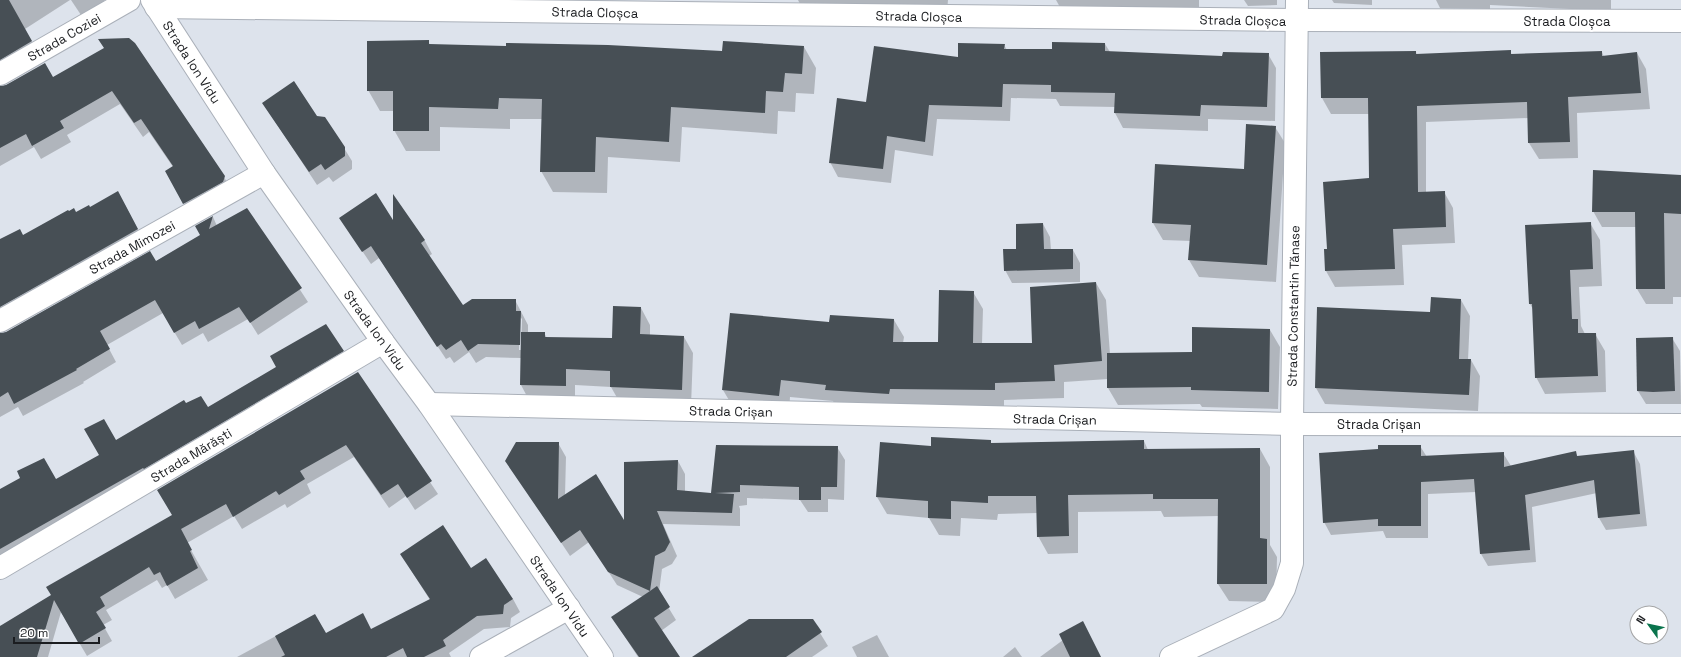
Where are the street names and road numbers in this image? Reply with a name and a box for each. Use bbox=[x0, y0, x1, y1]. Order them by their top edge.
street label: Strada Cloșca bbox=[551, 3, 639, 22]
street label: Strada Cloșca bbox=[875, 7, 963, 26]
street label: Strada Coziei bbox=[24, 10, 104, 65]
street label: Strada Cloșca bbox=[1199, 11, 1287, 30]
street label: Strada Cloșca bbox=[1524, 13, 1611, 30]
street label: Strada Ion Vidu bbox=[159, 18, 225, 107]
street label: Strada Mimozei bbox=[86, 217, 178, 278]
street label: Strada Constantin Tănase bbox=[1284, 225, 1303, 387]
street label: Strada Ion Vidu bbox=[340, 287, 409, 374]
street label: Strada Crișan bbox=[689, 402, 773, 421]
street label: Strada Crișan bbox=[1013, 410, 1097, 429]
street label: Strada Crișan bbox=[1337, 416, 1421, 433]
street label: Strada Mărăști bbox=[148, 424, 235, 486]
street label: Strada Ion Vidu bbox=[526, 552, 593, 640]

